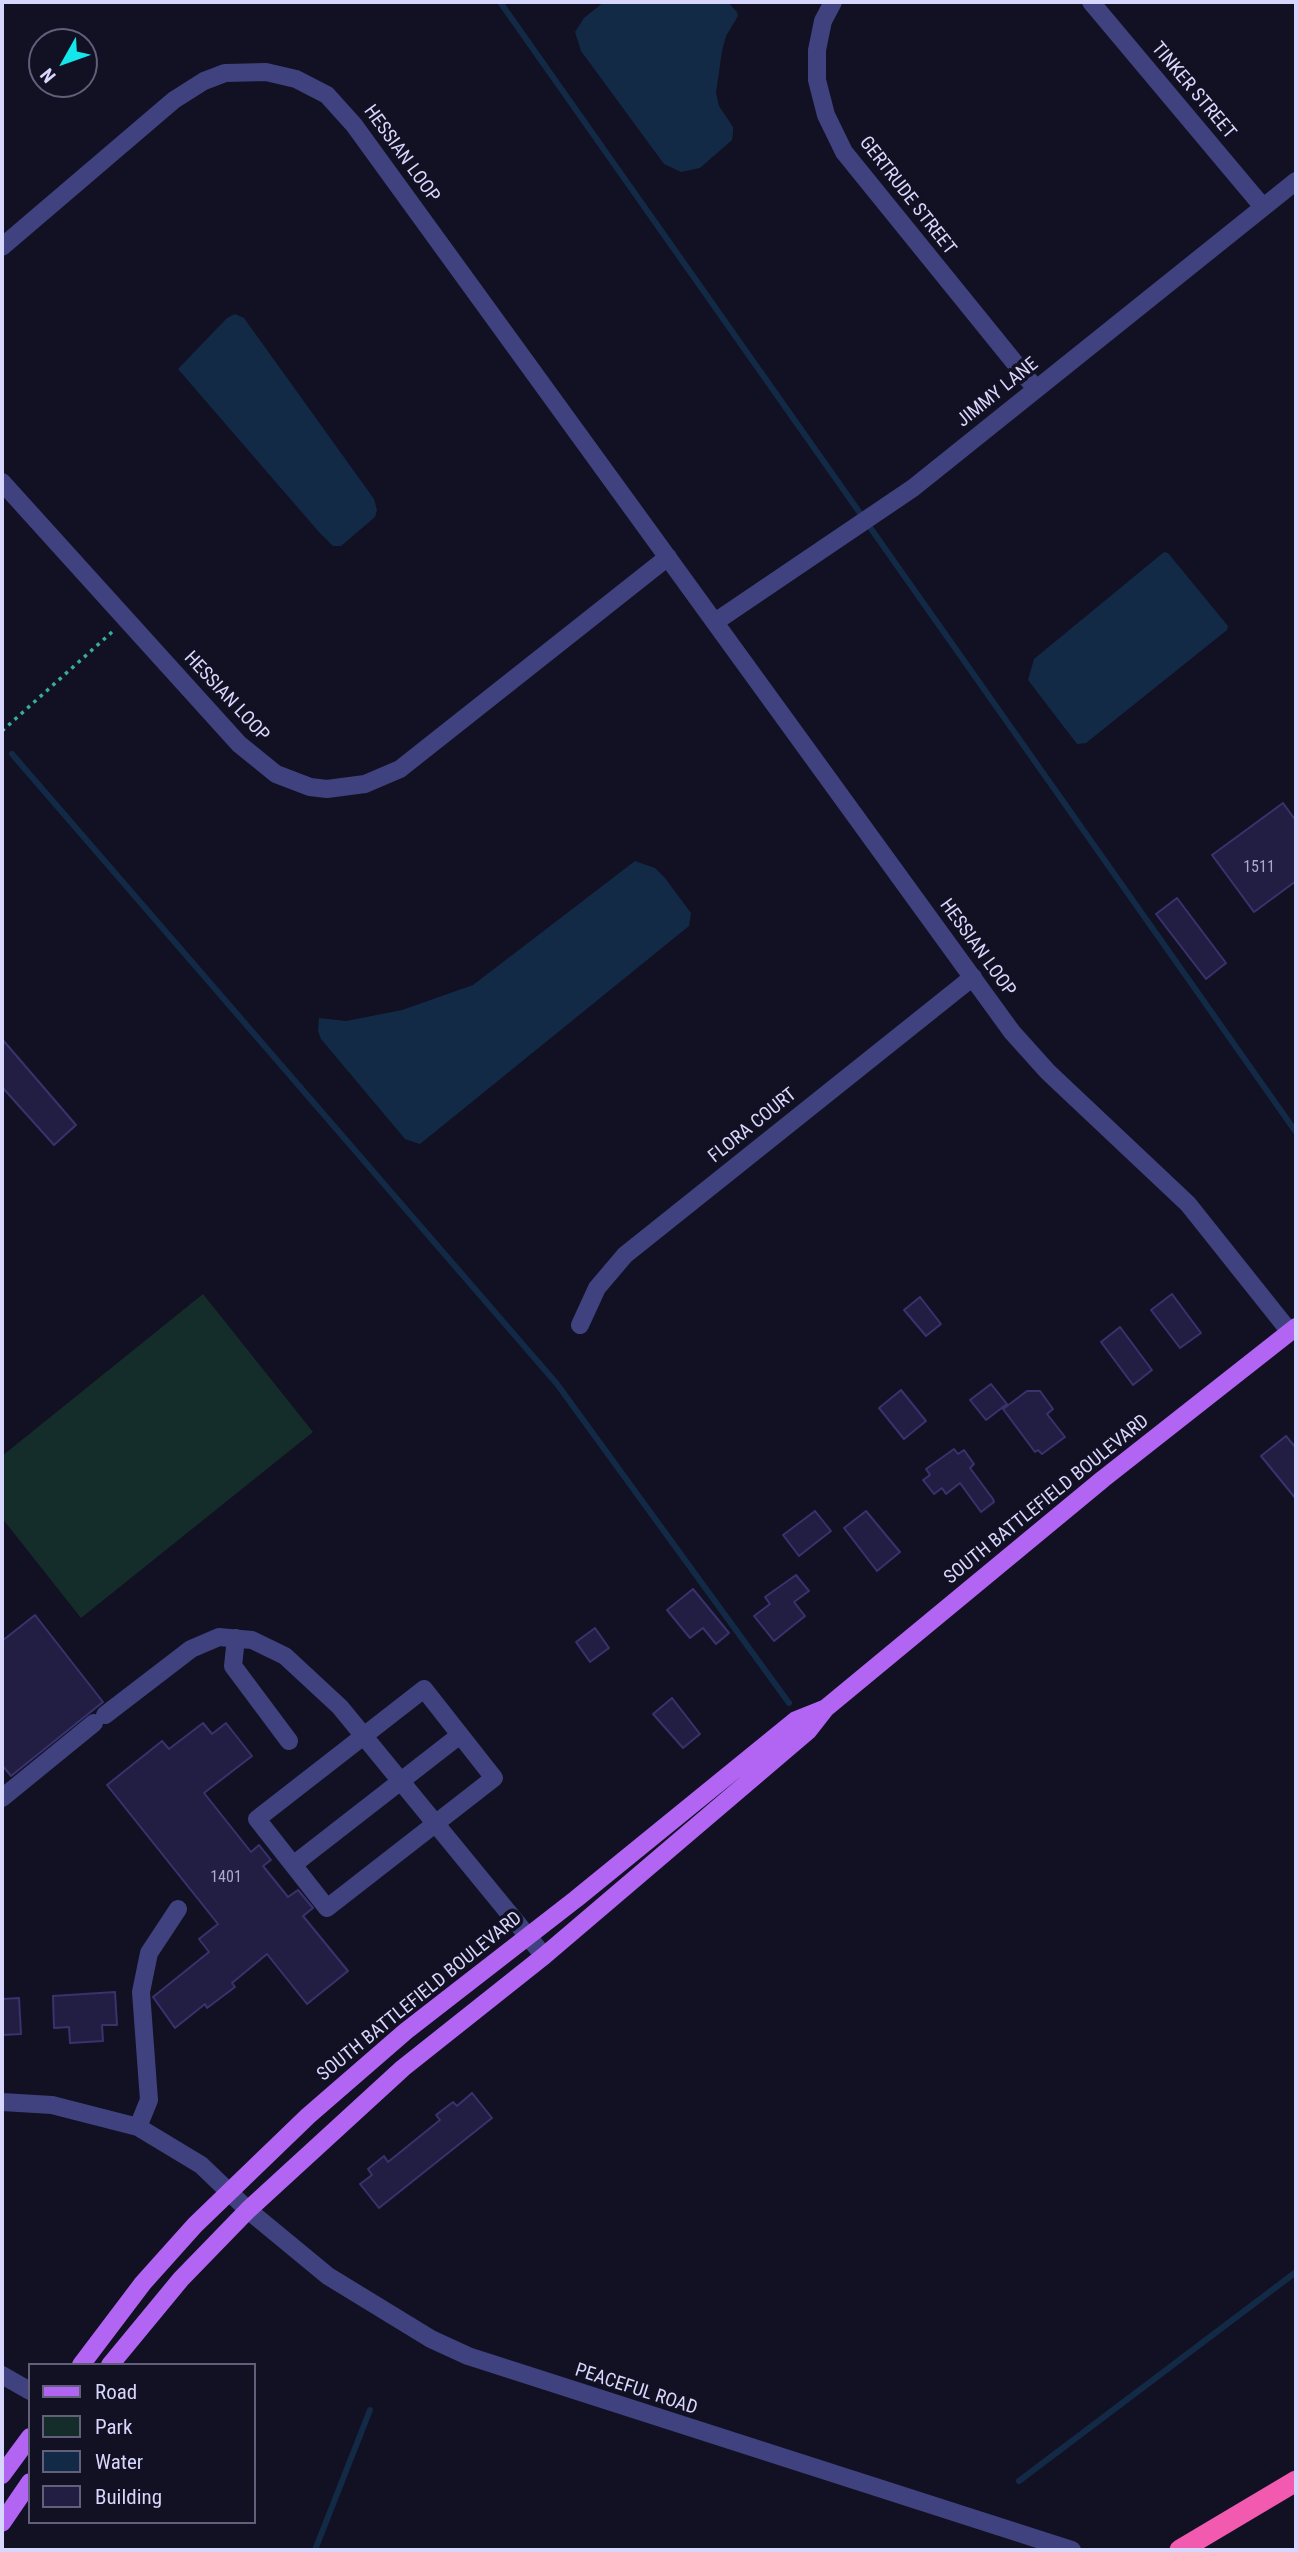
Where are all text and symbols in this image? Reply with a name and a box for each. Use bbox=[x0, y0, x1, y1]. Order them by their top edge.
north arrow bbox=[28, 28, 98, 98]
street label: TINKER STREET bbox=[1146, 38, 1240, 144]
text: N bbox=[36, 64, 61, 87]
street label: HESSIAN LOOP bbox=[358, 101, 444, 207]
street label: GERTRUDE STREET bbox=[854, 132, 960, 260]
street label: JIMMY LANE bbox=[953, 353, 1043, 433]
street label: HESSIAN LOOP bbox=[179, 647, 273, 747]
house number: 1511 bbox=[1243, 858, 1275, 878]
street label: HESSIAN LOOP bbox=[934, 895, 1020, 1001]
street label: FLORA COURT bbox=[704, 1084, 802, 1168]
street label: SOUTH BATTLEFIELD BOULEVARD bbox=[940, 1410, 1154, 1590]
house number: 1401 bbox=[210, 1868, 242, 1888]
street label: SOUTH BATTLEFIELD BOULEVARD bbox=[313, 1907, 527, 2087]
street label: PEACEFUL ROAD bbox=[572, 2359, 700, 2421]
legend bbox=[28, 2363, 256, 2524]
text: Road bbox=[95, 2380, 137, 2404]
text: Park bbox=[95, 2415, 132, 2439]
text: Water bbox=[95, 2450, 143, 2474]
text: Building bbox=[95, 2485, 162, 2509]

